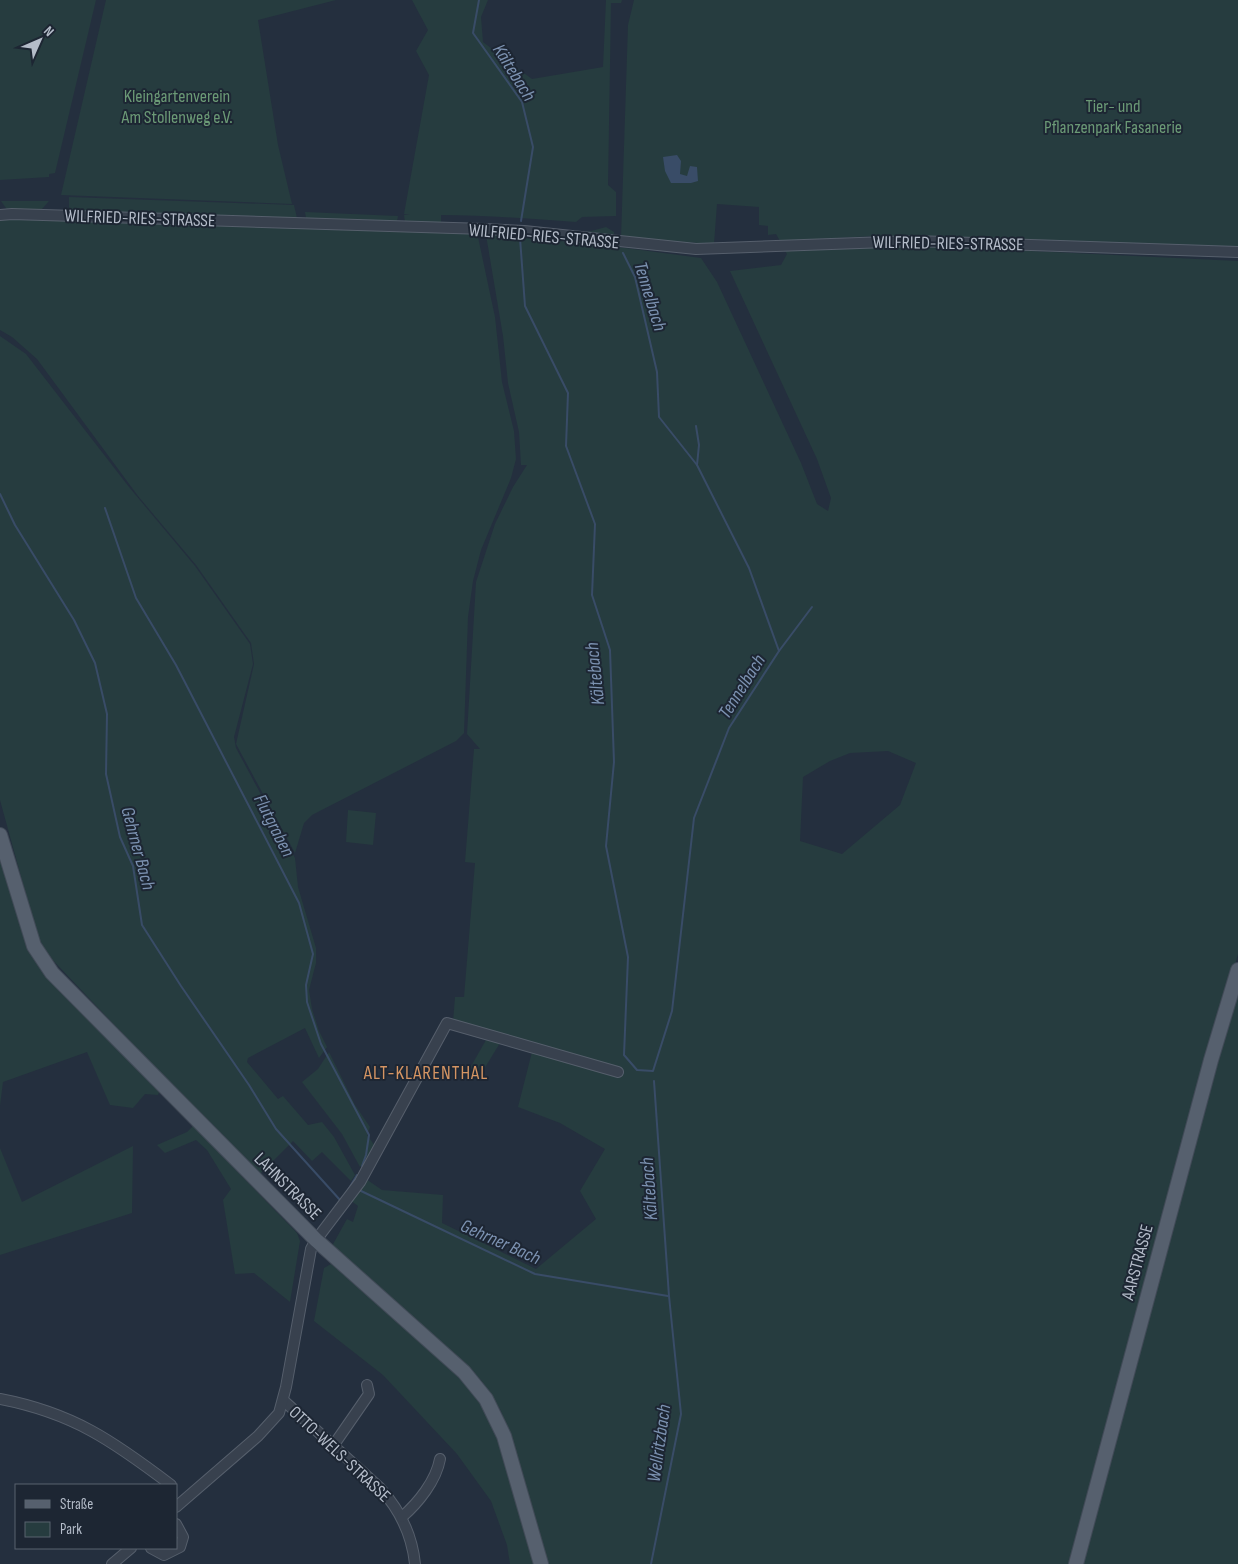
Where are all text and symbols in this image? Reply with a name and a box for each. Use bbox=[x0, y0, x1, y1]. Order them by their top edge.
north arrow bbox=[15, 15, 65, 65]
text: N bbox=[40, 23, 57, 40]
water label: Kältebach bbox=[487, 40, 540, 106]
park label: Kleingartenverein Am Stollenweg e.V. bbox=[120, 86, 233, 128]
park label: Tier- und Pflanzenpark Fasanerie bbox=[1044, 96, 1182, 138]
street label: WILFRIED-RIES-STRASSE bbox=[64, 205, 216, 232]
street label: WILFRIED-RIES-STRASSE bbox=[468, 219, 620, 254]
street label: WILFRIED-RIES-STRASSE bbox=[872, 232, 1024, 255]
water label: Tennelbach bbox=[628, 259, 671, 334]
water label: Kältebach bbox=[581, 641, 610, 706]
water label: Tennelbach bbox=[714, 650, 771, 723]
water label: Flutgraben bbox=[248, 790, 299, 861]
water label: Gehrner Bach bbox=[115, 804, 160, 893]
district label: ALT-KLARENTHAL bbox=[363, 1062, 488, 1085]
street label: LAHNSTRASSE bbox=[250, 1148, 326, 1224]
water label: Kältebach bbox=[636, 1157, 663, 1221]
water label: Gehrner Bach bbox=[457, 1215, 544, 1270]
street label: AARSTRASSE bbox=[1117, 1222, 1158, 1303]
street label: OTTO-WELS-STRASSE bbox=[284, 1402, 395, 1507]
water label: Wellritzbach bbox=[643, 1403, 676, 1484]
legend bbox=[15, 1484, 178, 1549]
text: Straße bbox=[60, 1495, 93, 1514]
text: Park bbox=[60, 1520, 82, 1539]

